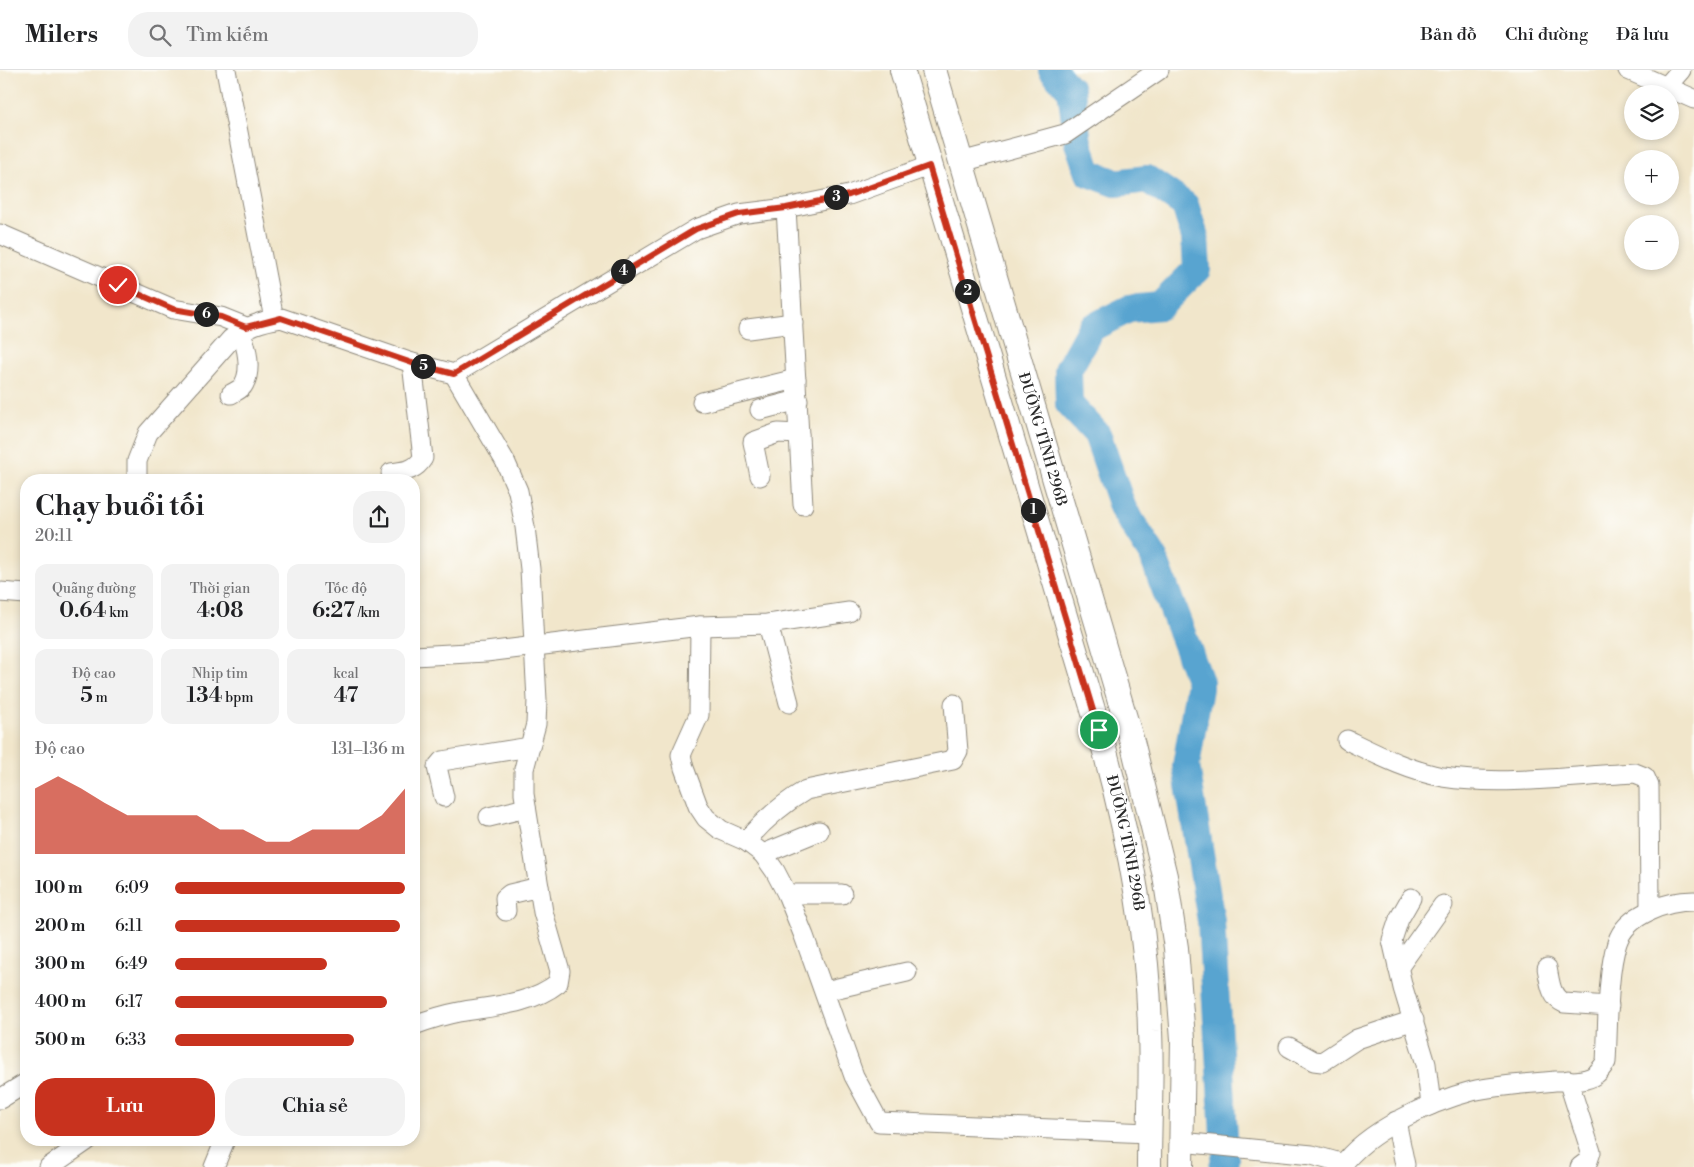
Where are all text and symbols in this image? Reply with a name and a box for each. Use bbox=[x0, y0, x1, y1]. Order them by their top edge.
search box bbox=[128, 12, 478, 57]
text: Milers bbox=[25, 20, 98, 50]
icon: search bbox=[146, 21, 174, 49]
text: Tìm kiếm bbox=[186, 23, 269, 47]
text: Bản đồ bbox=[1420, 23, 1477, 46]
text: Chỉ đường bbox=[1505, 23, 1588, 46]
text: Đã lưu bbox=[1616, 23, 1669, 46]
map controls bbox=[1624, 85, 1679, 270]
button: layers bbox=[1624, 85, 1679, 140]
button: + bbox=[1624, 150, 1679, 205]
pin: 3 bbox=[824, 184, 848, 210]
text: 3 bbox=[832, 188, 841, 206]
button: − bbox=[1624, 215, 1679, 270]
pin: 4 bbox=[610, 258, 636, 284]
text: 4 bbox=[619, 262, 628, 280]
pin bbox=[97, 264, 139, 306]
icon: check bbox=[104, 271, 132, 299]
pin: 2 bbox=[954, 278, 980, 304]
text: 2 bbox=[963, 282, 972, 300]
pin: 6 bbox=[194, 302, 218, 326]
text: 6 bbox=[202, 305, 211, 323]
pin: 5 bbox=[410, 354, 436, 378]
text: 5 bbox=[419, 357, 428, 375]
street label: ĐƯỜNG TỈNH 296B bbox=[1014, 370, 1072, 509]
text: Chạy buổi tối bbox=[35, 489, 205, 524]
button: share bbox=[353, 491, 405, 543]
pin: 1 bbox=[1020, 498, 1046, 522]
text: 1 bbox=[1030, 501, 1037, 519]
text: 20:11 bbox=[35, 526, 73, 546]
text: Quãng đường bbox=[52, 580, 136, 598]
text: Thời gian bbox=[190, 580, 250, 598]
text: Tốc độ bbox=[325, 580, 367, 598]
text: 0.64 bbox=[59, 598, 106, 624]
text: 4:08 bbox=[197, 598, 244, 624]
text: 6:27 bbox=[312, 598, 355, 624]
text: km bbox=[106, 604, 129, 622]
text: /km bbox=[355, 604, 380, 622]
text: Độ cao bbox=[72, 665, 116, 683]
text: Nhịp tim bbox=[192, 665, 248, 683]
text: kcal bbox=[333, 665, 359, 683]
text: 5 bbox=[80, 683, 93, 709]
text: 134 bbox=[186, 683, 222, 709]
text: 47 bbox=[334, 683, 358, 709]
text: m bbox=[93, 689, 108, 707]
text: bpm bbox=[222, 689, 254, 707]
pin bbox=[1078, 709, 1120, 751]
icon: arrive bbox=[1085, 716, 1113, 744]
text: Độ cao bbox=[35, 739, 85, 759]
text: 131–136 m bbox=[331, 739, 405, 759]
street label: ĐƯỜNG TỈNH 296B bbox=[1102, 773, 1149, 912]
text: 100 m bbox=[35, 878, 83, 898]
text: 6:09 bbox=[115, 878, 149, 898]
text: 200 m bbox=[35, 916, 85, 936]
text: 6:11 bbox=[115, 916, 143, 936]
text: 300 m bbox=[35, 954, 85, 974]
text: 6:49 bbox=[115, 954, 148, 974]
text: 400 m bbox=[35, 992, 86, 1012]
text: 6:17 bbox=[115, 992, 142, 1012]
text: 500 m bbox=[35, 1030, 85, 1050]
text: 6:33 bbox=[115, 1030, 146, 1050]
button: Lưu bbox=[35, 1078, 215, 1136]
button: Chia sẻ bbox=[225, 1078, 405, 1136]

